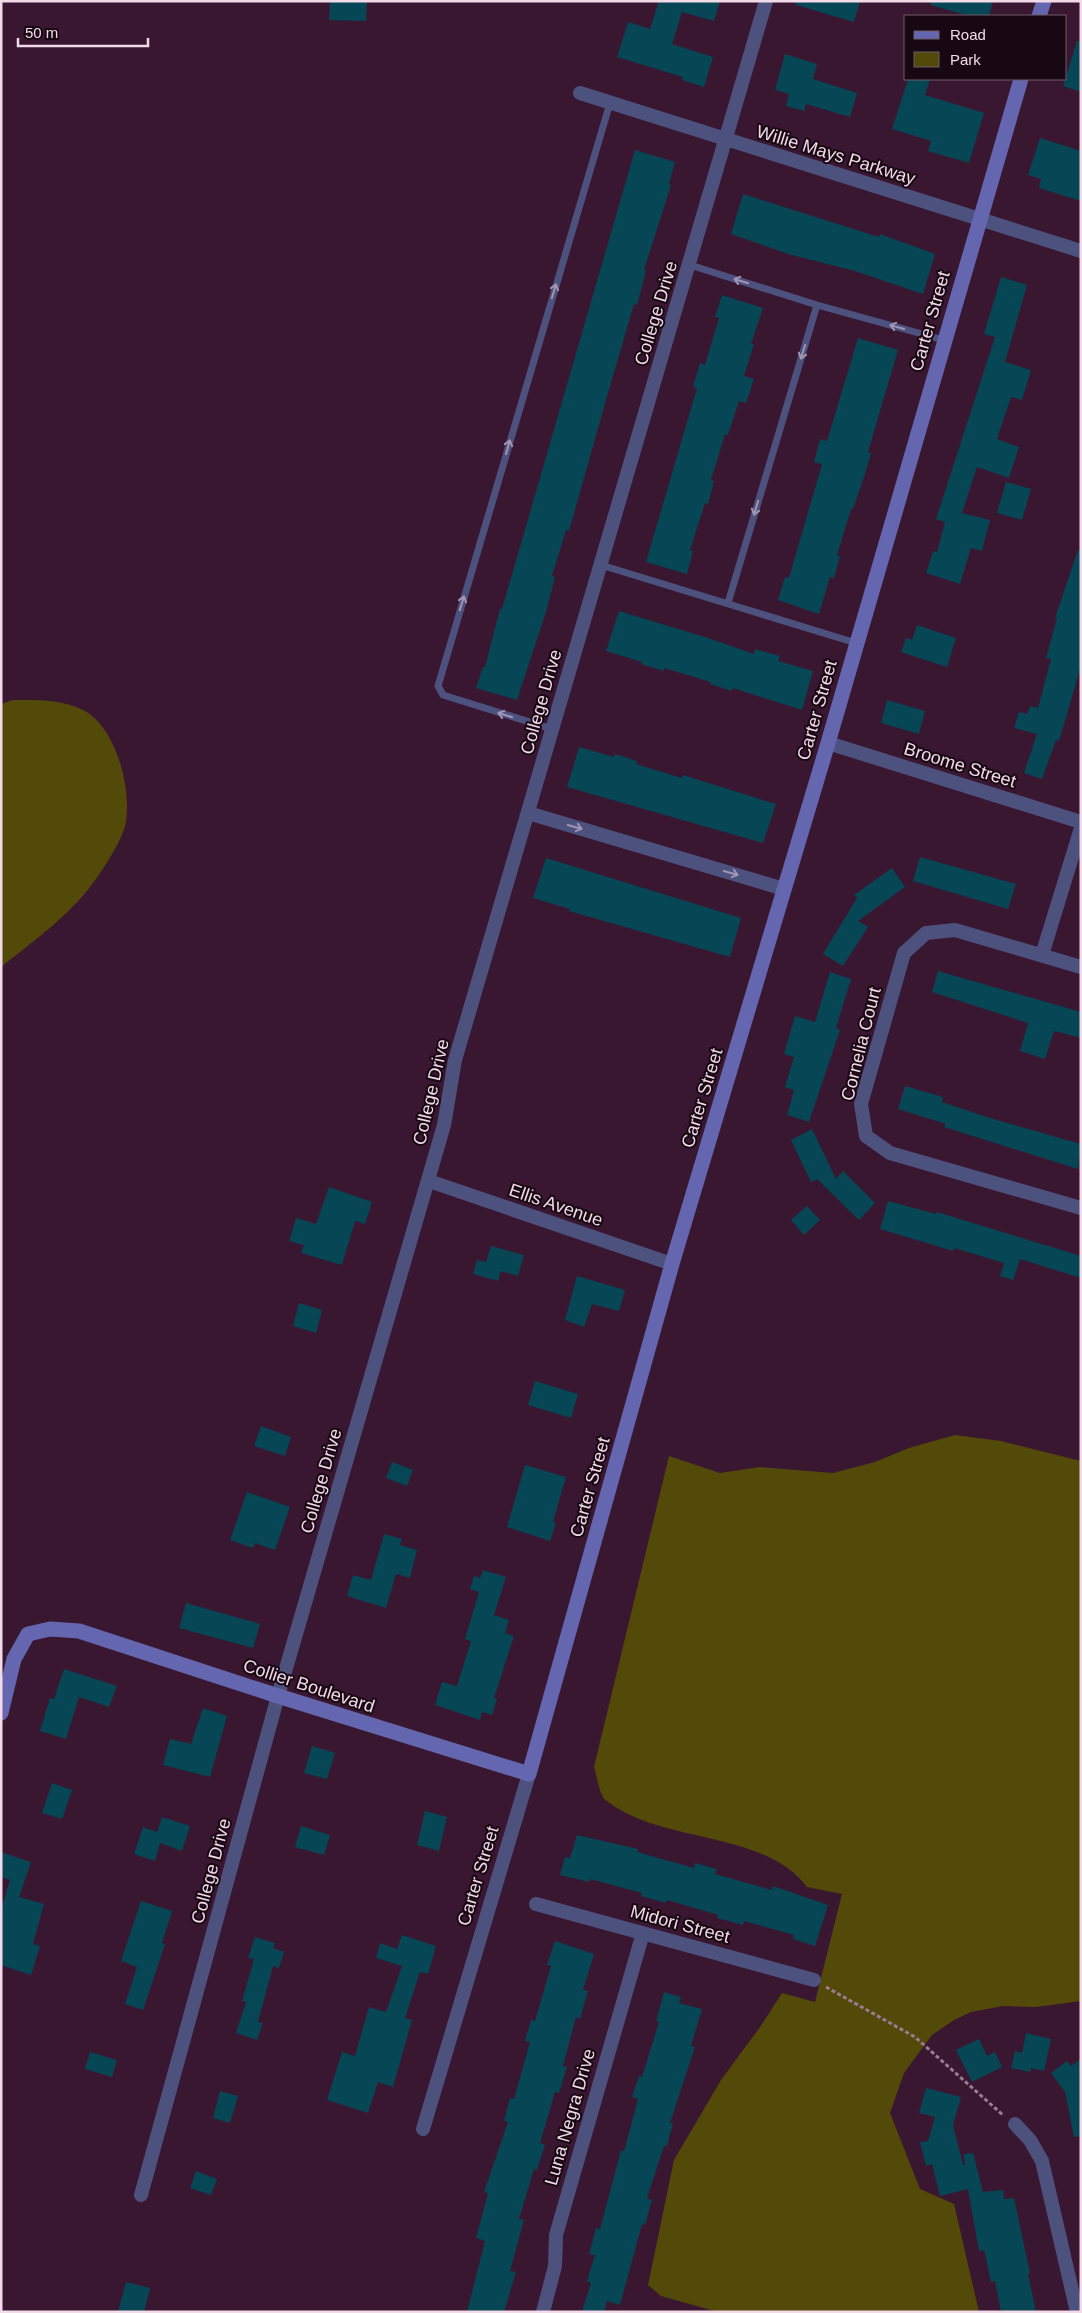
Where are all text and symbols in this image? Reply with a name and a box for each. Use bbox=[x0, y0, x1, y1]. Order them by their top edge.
scale bar bbox=[18, 15, 148, 47]
legend bbox=[904, 15, 1067, 80]
text: 50 m bbox=[25, 24, 58, 41]
text: Road bbox=[950, 26, 986, 43]
text: Park bbox=[950, 51, 981, 68]
street label: Willie Mays Parkway bbox=[754, 121, 918, 189]
street label: College Drive bbox=[631, 258, 681, 368]
street label: Carter Street bbox=[906, 269, 954, 373]
one-way arrow bbox=[734, 276, 750, 286]
one-way arrow bbox=[549, 284, 559, 300]
one-way arrow bbox=[890, 322, 906, 332]
one-way arrow bbox=[797, 344, 807, 360]
one-way arrow bbox=[504, 440, 513, 456]
one-way arrow bbox=[751, 499, 761, 515]
one-way arrow bbox=[458, 596, 468, 612]
street label: College Drive bbox=[516, 647, 566, 757]
street label: Carter Street bbox=[793, 658, 841, 762]
one-way arrow bbox=[498, 709, 514, 719]
street label: Broome Street bbox=[902, 738, 1018, 792]
one-way arrow bbox=[566, 823, 582, 833]
one-way arrow bbox=[722, 869, 738, 879]
street label: Cornelia Court bbox=[837, 985, 885, 1103]
street label: College Drive bbox=[409, 1037, 453, 1147]
street label: Carter Street bbox=[677, 1046, 727, 1150]
street label: Ellis Avenue bbox=[507, 1180, 605, 1230]
street label: College Drive bbox=[296, 1426, 346, 1536]
street label: Carter Street bbox=[566, 1435, 614, 1539]
street label: Collier Boulevard bbox=[241, 1655, 377, 1717]
street label: College Drive bbox=[187, 1816, 235, 1926]
street label: Carter Street bbox=[453, 1824, 503, 1928]
street label: Midori Street bbox=[628, 1901, 732, 1947]
street label: Luna Negra Drive bbox=[541, 2046, 599, 2188]

